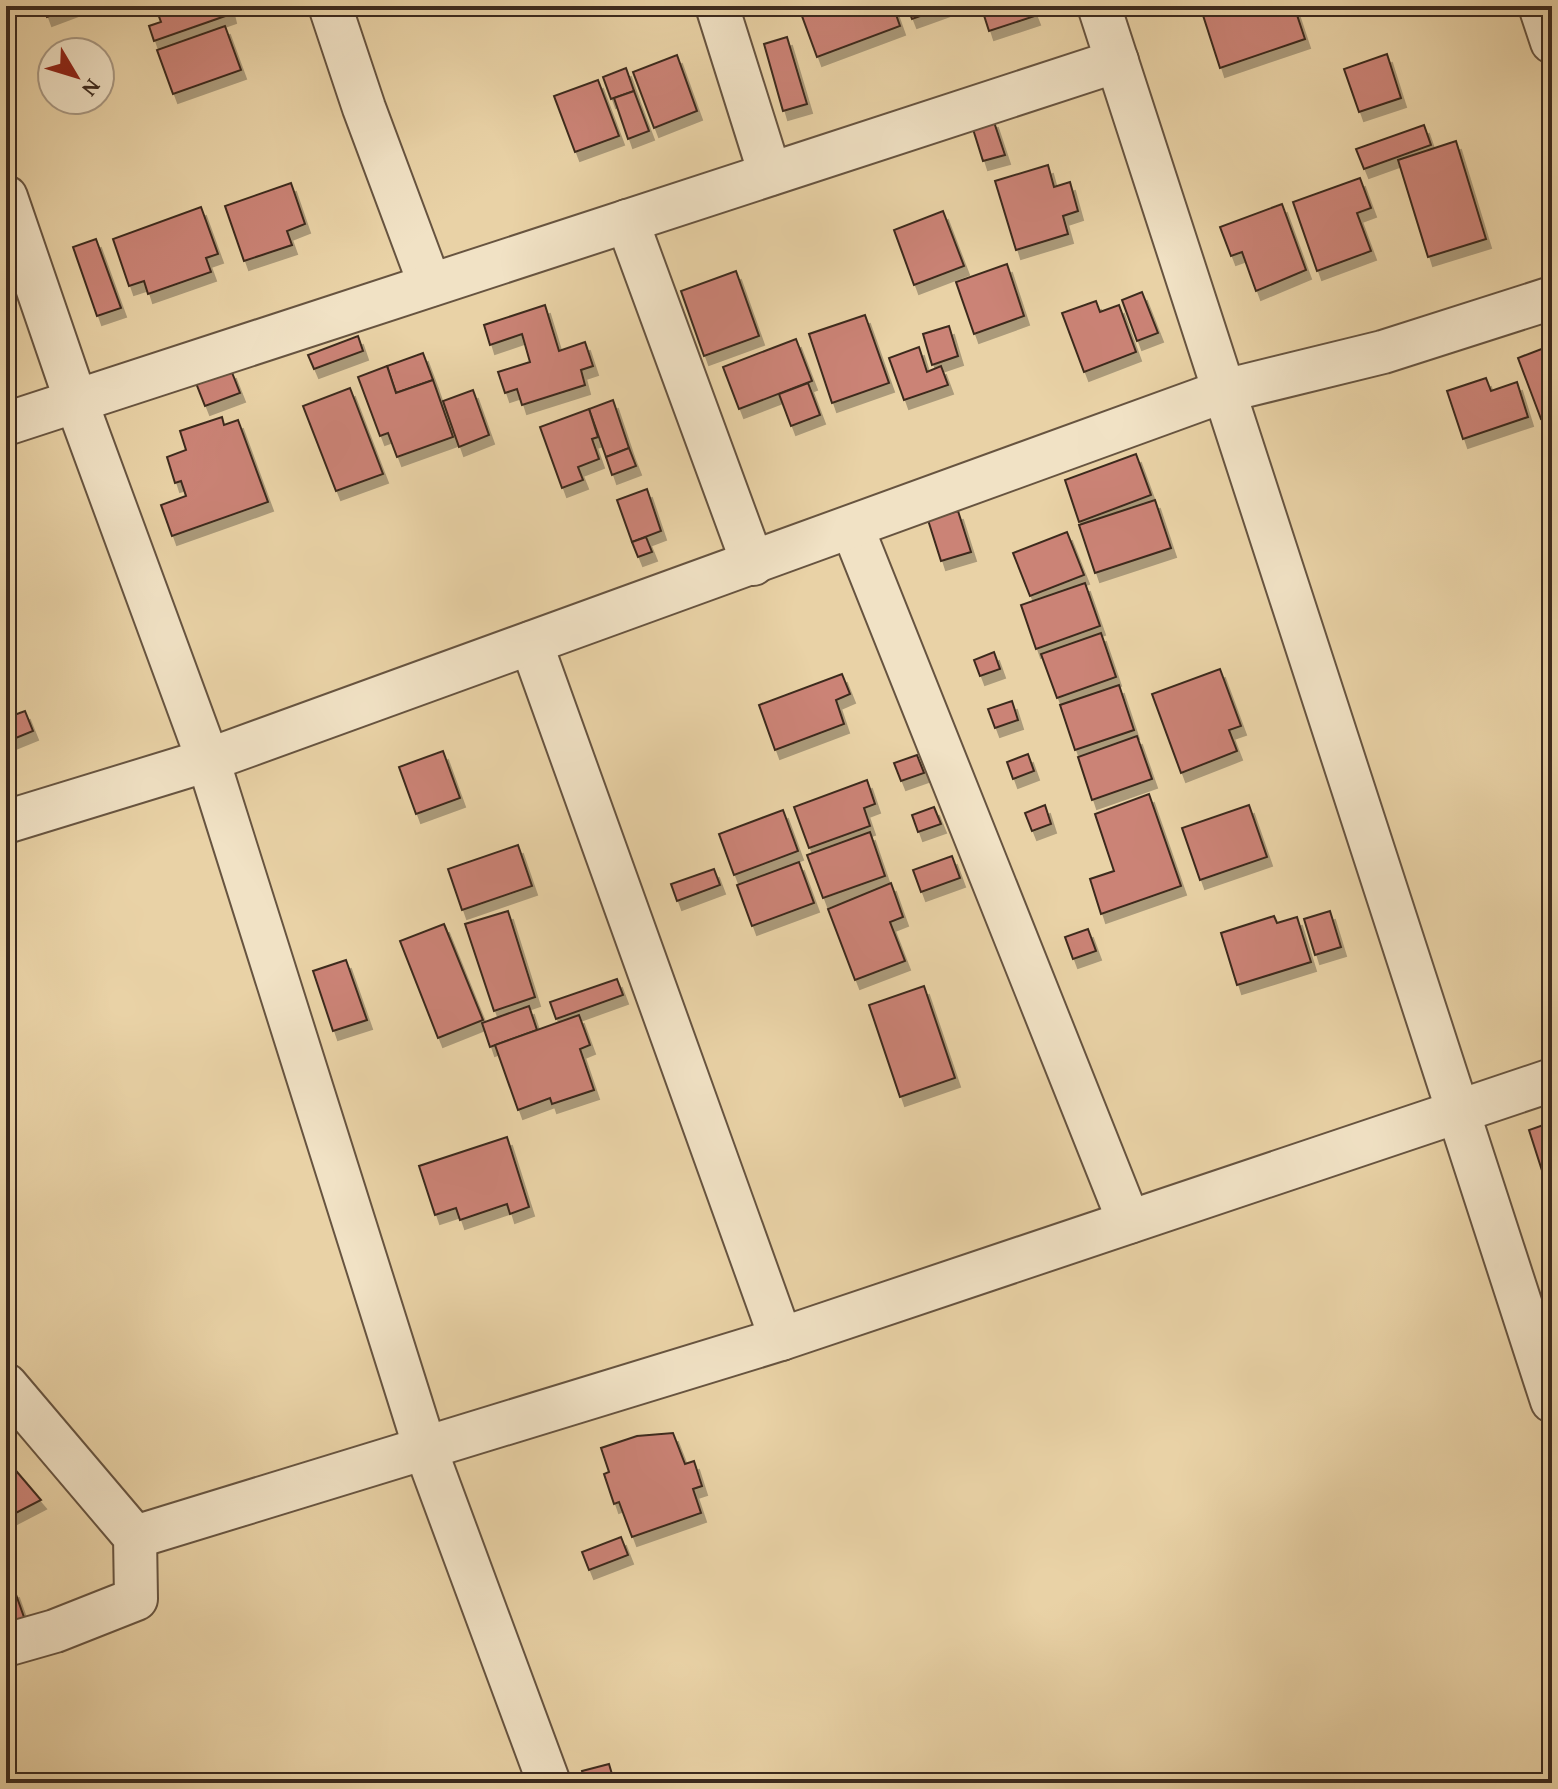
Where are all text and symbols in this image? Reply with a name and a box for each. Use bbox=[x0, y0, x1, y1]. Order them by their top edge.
north arrow bbox=[36, 36, 116, 116]
text: N bbox=[74, 73, 109, 104]

